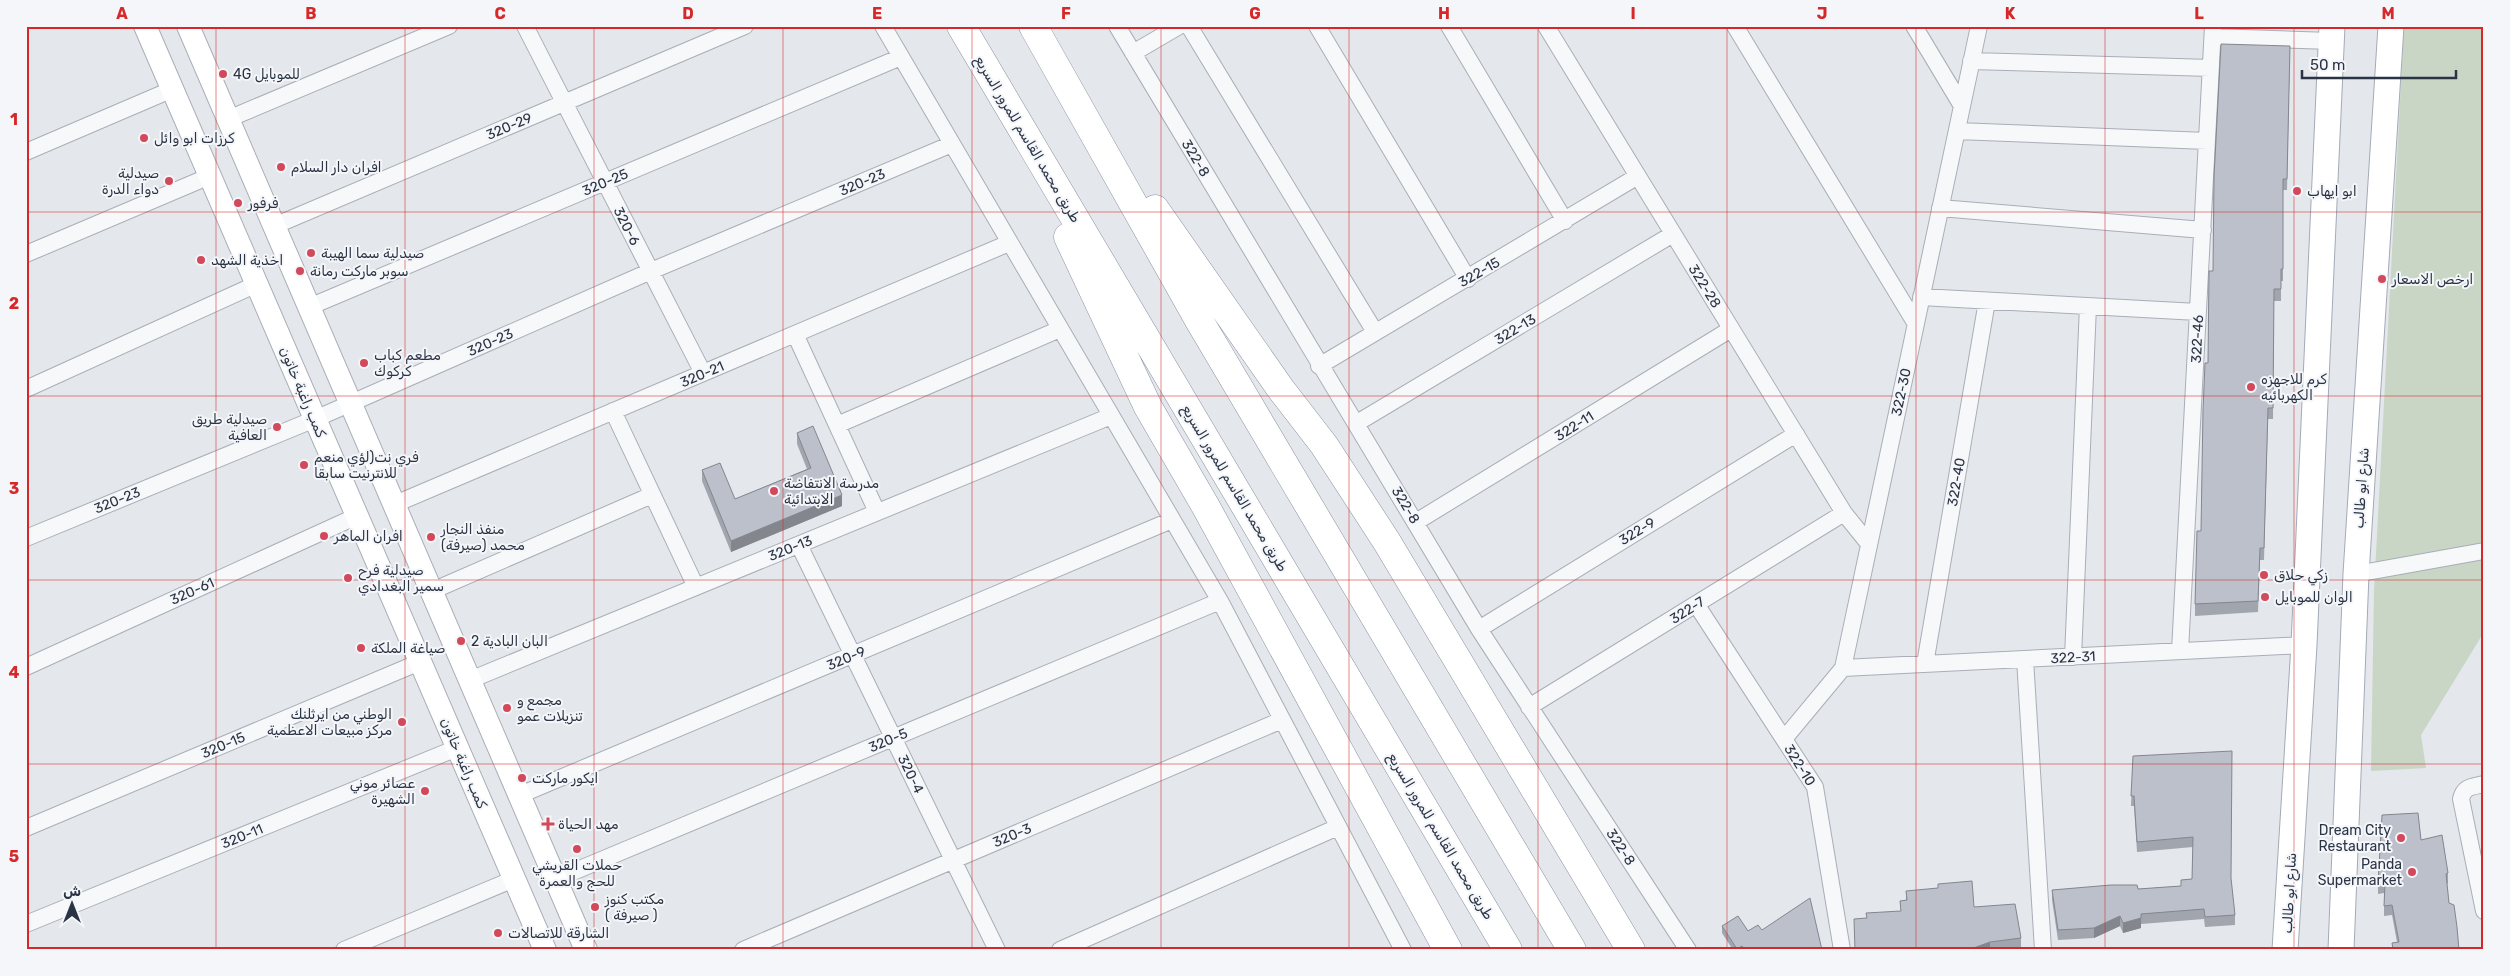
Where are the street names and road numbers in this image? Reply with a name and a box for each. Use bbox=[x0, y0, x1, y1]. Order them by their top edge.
street label: طريق محمد القاسم للمرور السريع bbox=[969, 53, 1084, 227]
street label: 320-29 bbox=[484, 109, 535, 144]
street label: 322-8 bbox=[1178, 137, 1213, 180]
street label: 320-25 bbox=[580, 165, 631, 200]
street label: 320-23 bbox=[837, 165, 888, 200]
street label: 320-6 bbox=[610, 204, 643, 248]
street label: 322-15 bbox=[1455, 254, 1503, 291]
street label: 322-28 bbox=[1685, 261, 1725, 311]
street label: 322-13 bbox=[1492, 311, 1539, 348]
street label: 322-46 bbox=[2188, 314, 2207, 364]
street label: 320-23 bbox=[465, 325, 516, 360]
street label: كمب راغبة خاتون bbox=[276, 344, 330, 441]
street label: 320-21 bbox=[678, 358, 727, 391]
street label: 322-30 bbox=[1888, 367, 1915, 417]
street label: طريق محمد القاسم للمرور السريع bbox=[1176, 402, 1291, 576]
street label: 322-11 bbox=[1552, 408, 1597, 445]
street label: شارع ابو طالب bbox=[2350, 447, 2375, 529]
street label: 322-40 bbox=[1944, 456, 1969, 508]
street label: 320-23 bbox=[92, 484, 143, 517]
street label: 322-8 bbox=[1388, 484, 1423, 527]
street label: 322-9 bbox=[1616, 514, 1659, 549]
street label: 320-13 bbox=[766, 532, 815, 565]
street label: 320-61 bbox=[168, 574, 217, 609]
street label: 322-7 bbox=[1667, 593, 1708, 628]
street label: 320-9 bbox=[824, 643, 868, 674]
street label: 322-31 bbox=[2050, 648, 2096, 667]
street label: كمب راغبة خاتون bbox=[437, 715, 491, 812]
street label: 320-5 bbox=[866, 725, 910, 756]
street label: 320-15 bbox=[199, 729, 248, 762]
street label: 322-10 bbox=[1780, 741, 1819, 789]
street label: طريق محمد القاسم للمرور السريع bbox=[1382, 750, 1497, 924]
street label: 320-4 bbox=[894, 752, 927, 797]
street label: 320-11 bbox=[219, 820, 266, 853]
street label: 320-3 bbox=[990, 820, 1034, 851]
street label: 322-8 bbox=[1603, 826, 1639, 869]
street label: شارع ابو طالب bbox=[2279, 852, 2302, 934]

